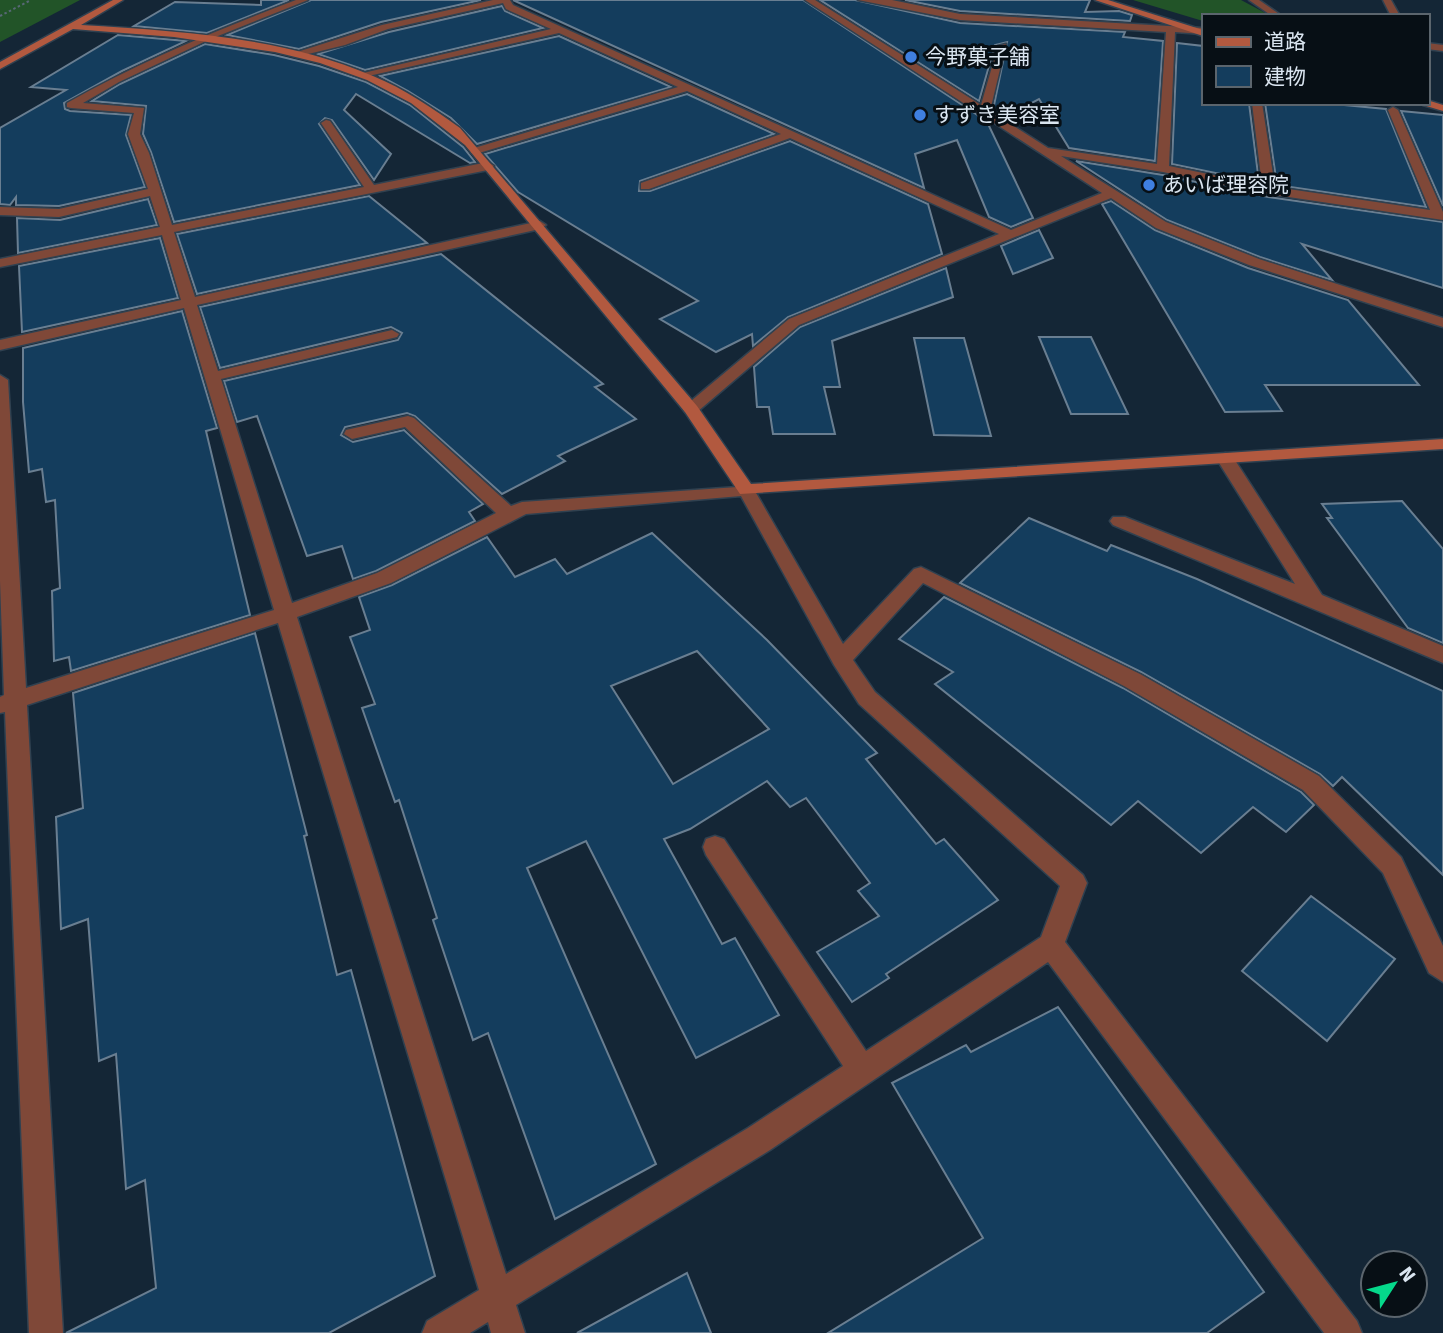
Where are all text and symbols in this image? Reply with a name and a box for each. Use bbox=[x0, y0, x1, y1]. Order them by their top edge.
legend bbox=[1202, 14, 1429, 105]
text: 道路 bbox=[1264, 29, 1306, 55]
place label: 今野菓子舗 bbox=[925, 44, 1030, 70]
marker: 今野菓子舗 bbox=[903, 49, 919, 65]
text: 建物 bbox=[1264, 64, 1306, 90]
place label: すずき美容室 bbox=[934, 102, 1060, 128]
marker: すずき美容室 bbox=[912, 107, 928, 123]
place label: あいば理容院 bbox=[1163, 172, 1289, 198]
marker: あいば理容院 bbox=[1141, 177, 1157, 193]
north arrow bbox=[1359, 1249, 1429, 1319]
text: N bbox=[1393, 1262, 1421, 1287]

